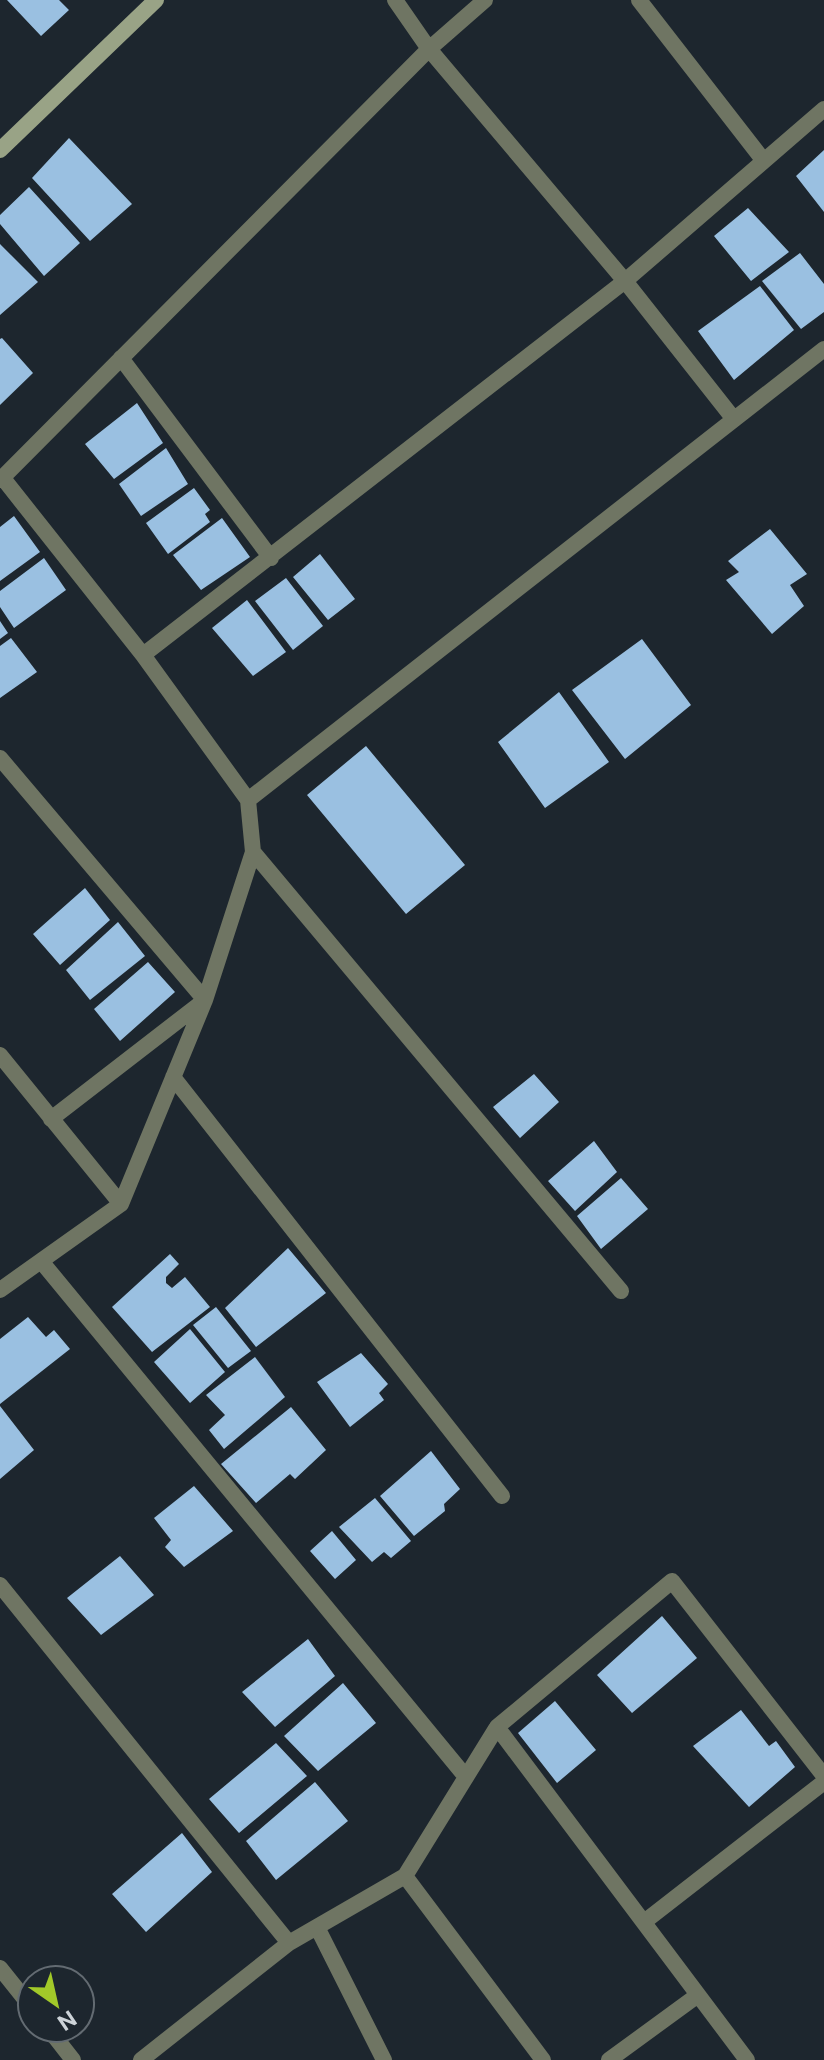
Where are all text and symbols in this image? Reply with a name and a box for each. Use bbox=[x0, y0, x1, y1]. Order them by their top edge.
north arrow bbox=[16, 1964, 96, 2044]
text: N bbox=[53, 2005, 82, 2036]

